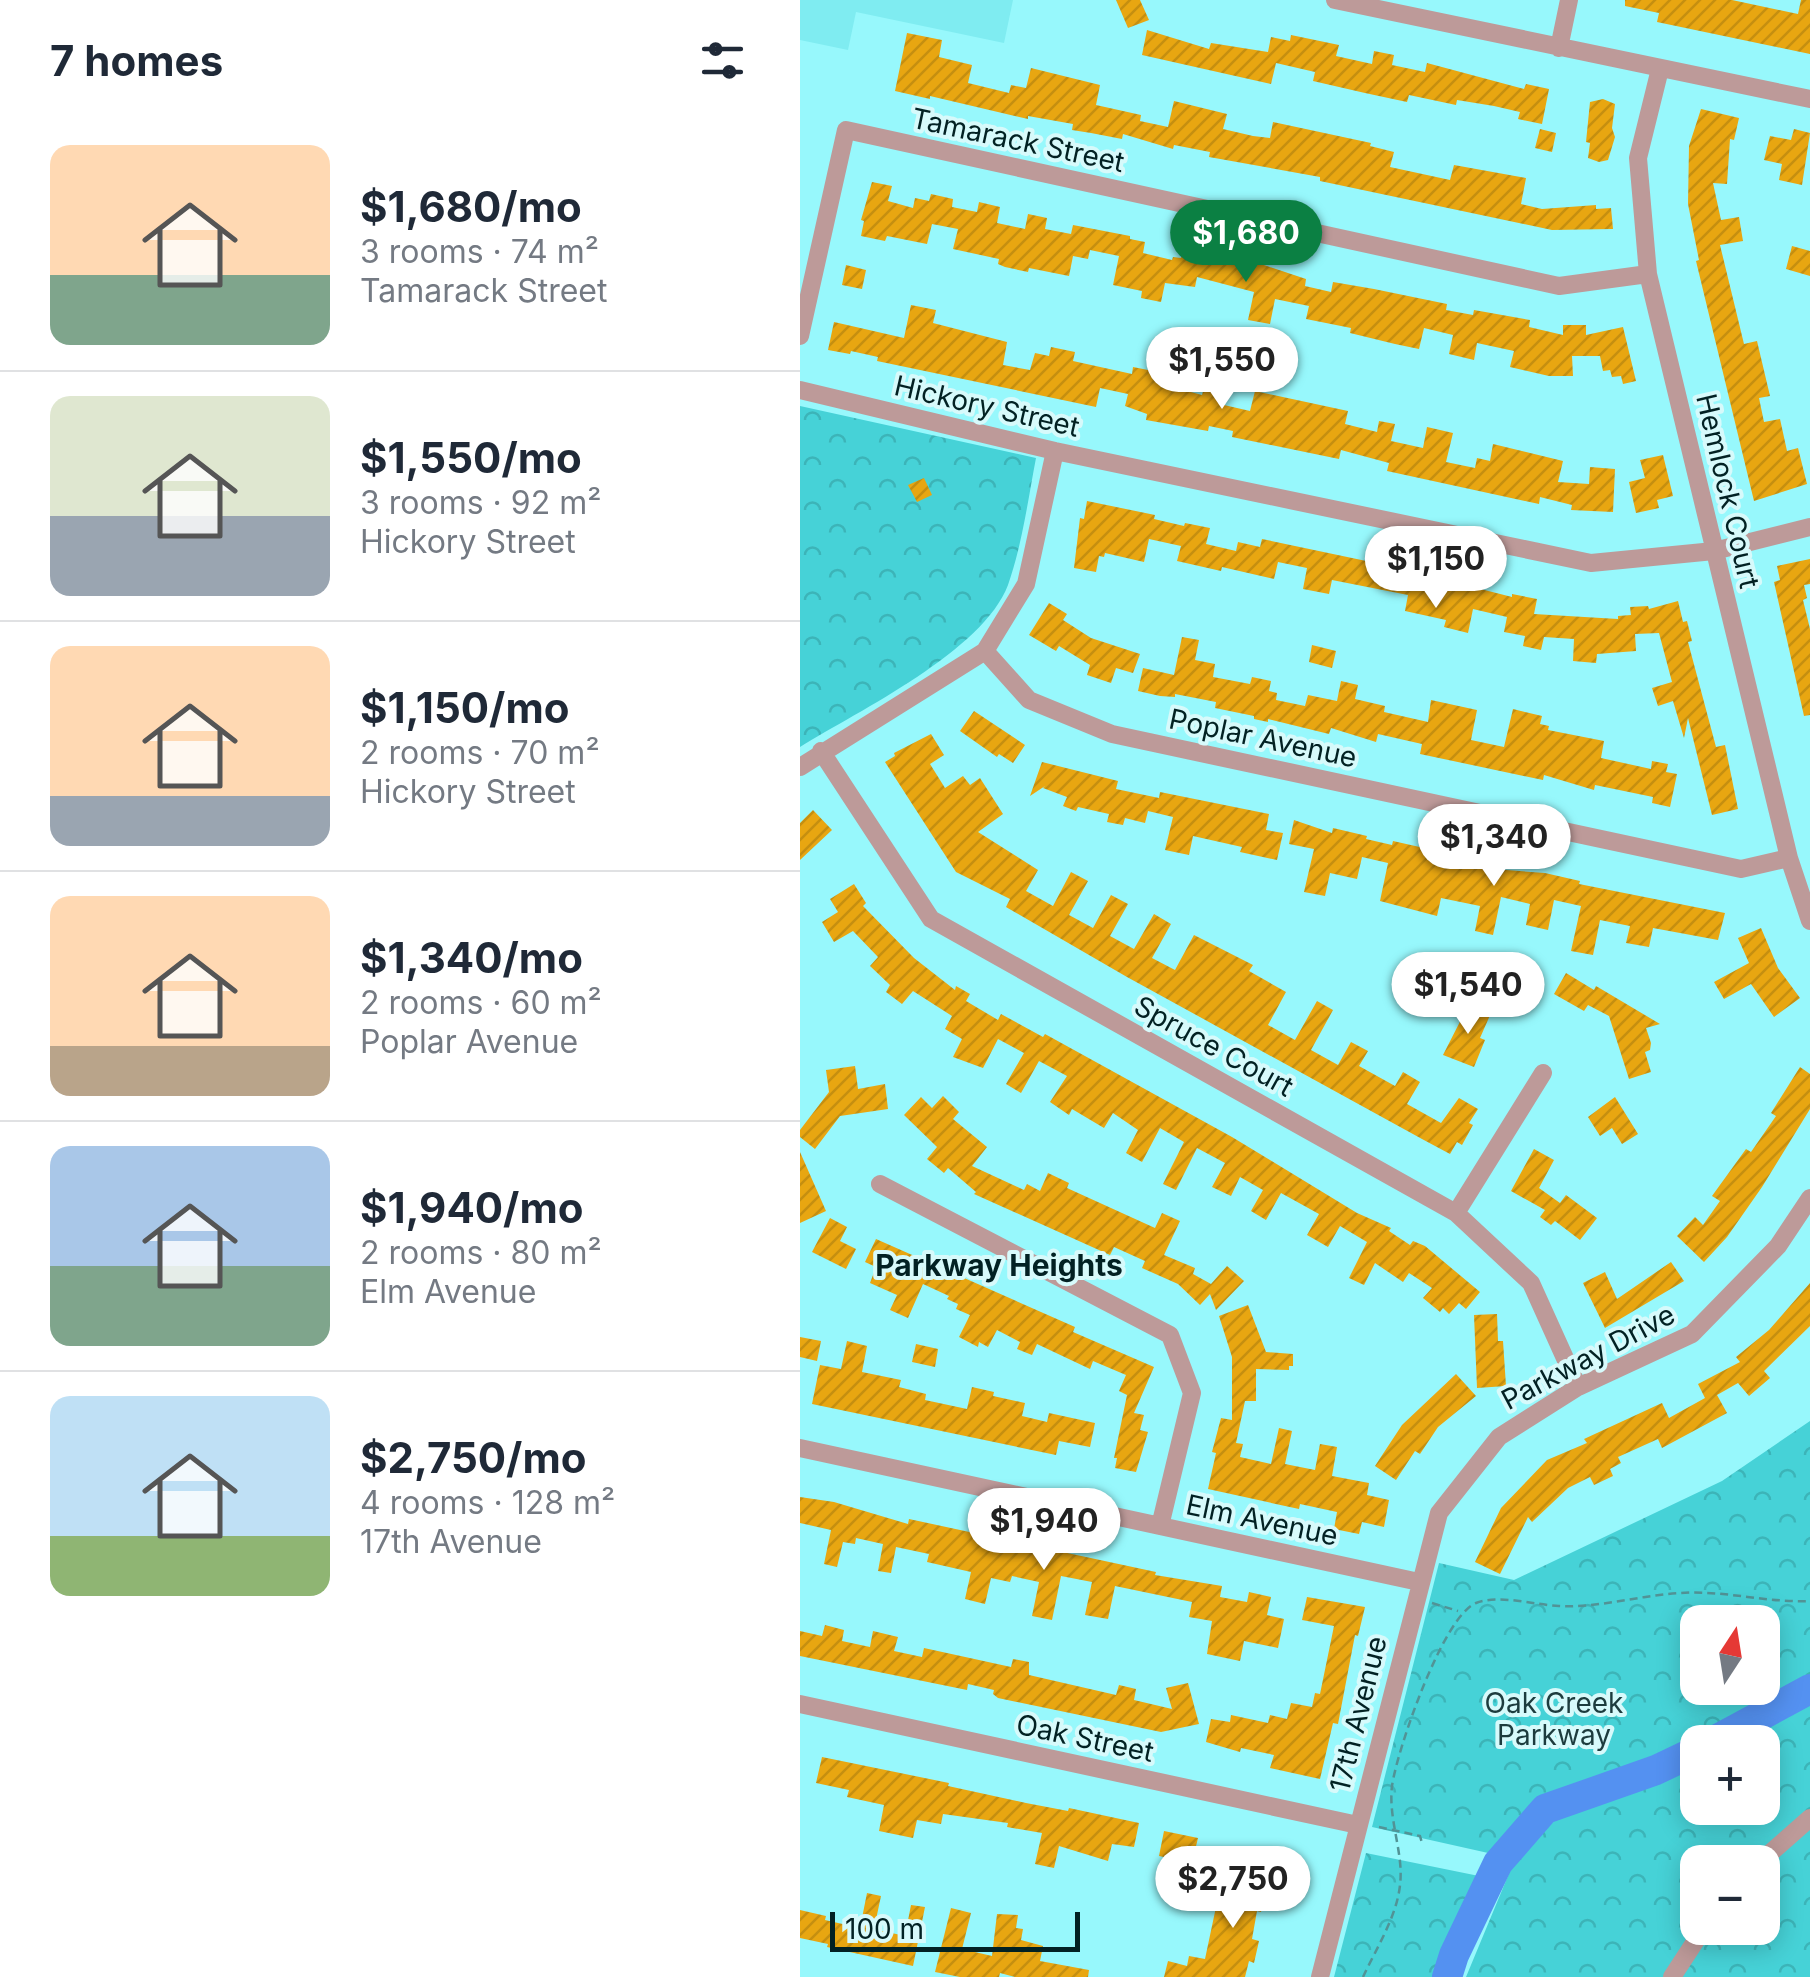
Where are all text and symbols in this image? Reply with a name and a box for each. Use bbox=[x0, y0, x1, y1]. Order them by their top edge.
icon: filters bbox=[695, 33, 750, 88]
text: 7 homes bbox=[50, 35, 223, 86]
street label: Tamarack Street bbox=[909, 101, 1127, 179]
text: $1,680/mo bbox=[360, 181, 582, 232]
icon: home bbox=[130, 185, 250, 305]
pin: $1,680 bbox=[1165, 200, 1327, 285]
text: $1,680 bbox=[1192, 213, 1300, 252]
text: 3 rooms · 74 m² bbox=[360, 232, 599, 271]
text: Tamarack Street bbox=[360, 271, 607, 310]
pin: $1,550 bbox=[1141, 327, 1303, 412]
text: $1,550 bbox=[1168, 340, 1276, 379]
street label: Hickory Street bbox=[891, 368, 1083, 444]
street label: Hemlock Court bbox=[1689, 391, 1767, 591]
text: $1,550/mo bbox=[360, 432, 582, 483]
icon: home bbox=[130, 436, 250, 556]
text: 3 rooms · 92 m² bbox=[360, 483, 601, 522]
text: Hickory Street bbox=[360, 522, 576, 561]
pin: $1,150 bbox=[1355, 526, 1517, 611]
text: $1,150 bbox=[1387, 539, 1485, 578]
text: $1,150/mo bbox=[360, 682, 570, 733]
icon: home bbox=[130, 686, 250, 806]
street label: Poplar Avenue bbox=[1166, 702, 1360, 774]
text: 2 rooms · 70 m² bbox=[360, 733, 600, 772]
text: Hickory Street bbox=[360, 772, 576, 811]
pin: $1,340 bbox=[1413, 804, 1575, 889]
text: $1,340 bbox=[1440, 817, 1548, 856]
text: $1,340/mo bbox=[360, 932, 583, 983]
icon: home bbox=[130, 936, 250, 1056]
pin: $1,540 bbox=[1387, 952, 1549, 1037]
text: $1,540 bbox=[1414, 965, 1522, 1004]
text: 2 rooms · 60 m² bbox=[360, 983, 602, 1022]
street label: Spruce Court bbox=[1129, 988, 1299, 1104]
text: Poplar Avenue bbox=[360, 1022, 578, 1061]
text: $1,940/mo bbox=[360, 1182, 584, 1233]
icon: home bbox=[130, 1186, 250, 1306]
text: 2 rooms · 80 m² bbox=[360, 1233, 602, 1272]
district label: Parkway Heights bbox=[875, 1247, 1123, 1283]
text: Elm Avenue bbox=[360, 1272, 536, 1311]
street label: Parkway Drive bbox=[1496, 1297, 1680, 1417]
text: $2,750/mo bbox=[360, 1432, 587, 1483]
icon: home bbox=[130, 1436, 250, 1556]
text: 4 rooms · 128 m² bbox=[360, 1483, 615, 1522]
street label: Elm Avenue bbox=[1183, 1487, 1341, 1553]
pin: $1,940 bbox=[963, 1488, 1125, 1573]
text: $1,940 bbox=[989, 1501, 1099, 1540]
text: 17th Avenue bbox=[360, 1522, 542, 1561]
north arrow bbox=[1680, 1605, 1780, 1705]
map controls bbox=[1680, 1605, 1780, 1945]
street label: 17th Avenue bbox=[1322, 1633, 1394, 1795]
park label: Oak Creek Parkway bbox=[1485, 1686, 1623, 1752]
street label: Oak Street bbox=[1013, 1707, 1157, 1769]
button: + bbox=[1680, 1725, 1780, 1825]
button: − bbox=[1680, 1845, 1780, 1945]
pin: $2,750 bbox=[1152, 1846, 1314, 1931]
text: $2,750 bbox=[1177, 1859, 1289, 1898]
scale bar bbox=[830, 1907, 1080, 1952]
text: 100 m bbox=[845, 1912, 924, 1946]

